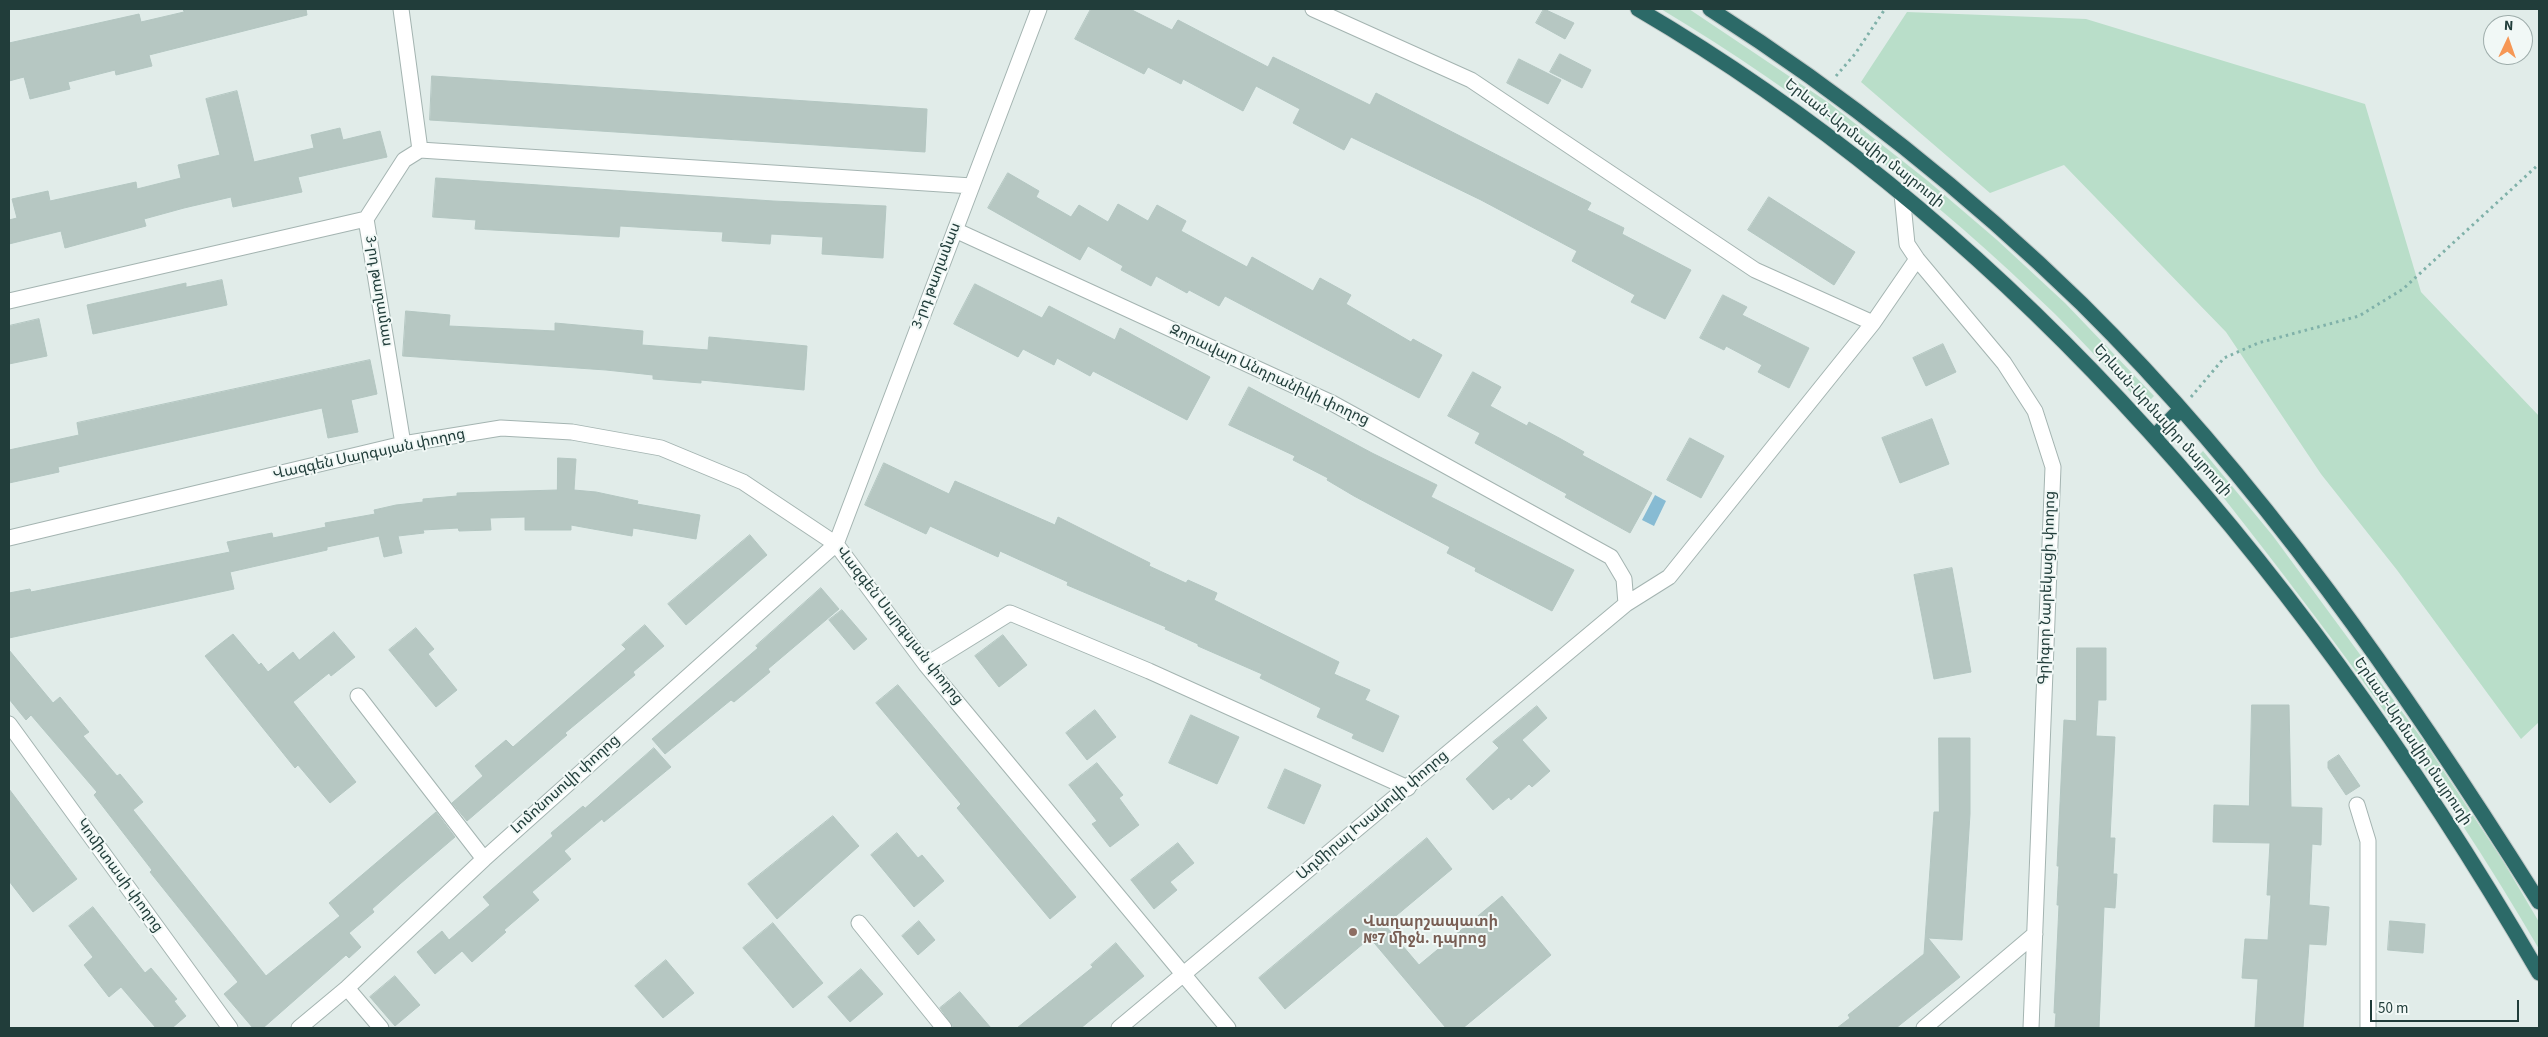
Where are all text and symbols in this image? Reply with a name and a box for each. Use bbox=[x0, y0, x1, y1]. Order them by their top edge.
north arrow bbox=[2483, 15, 2533, 65]
text: N bbox=[2504, 16, 2514, 36]
street label: Երևան-Արմավիր մայրուղի bbox=[1780, 76, 1948, 212]
street label: 3-րդ թաղամաս bbox=[909, 220, 965, 332]
street label: 3-րդ թաղամաս bbox=[360, 234, 396, 348]
street label: Զորավար Անդրանիկի փողոց bbox=[1166, 322, 1372, 430]
street label: Երևան-Արմավիր մայրուղի bbox=[2089, 341, 2235, 501]
street label: Վազգեն Սարգսյան փողոց bbox=[271, 426, 467, 484]
street label: Գրիգոր Նարեկացի փողոց bbox=[2036, 491, 2060, 685]
street label: Վազգեն Սարգսյան փողոց bbox=[831, 543, 967, 709]
street label: Երևան-Արմավիր մայրուղի bbox=[2349, 655, 2475, 829]
street label: Լոմոնոսովի փողոց bbox=[508, 732, 624, 838]
street label: Ադմիրալ Իսակովի փողոց bbox=[1294, 747, 1452, 885]
street label: Կոմիտասի փողոց bbox=[72, 816, 166, 936]
place label: Վաղարշապատի №7 միջն. դպրոց bbox=[1363, 914, 1498, 949]
marker: Վաղարշապատի №7 միջն. դպրոց bbox=[1347, 926, 1359, 938]
scale bar bbox=[2373, 990, 2522, 1022]
text: 50 m bbox=[2378, 998, 2408, 1019]

